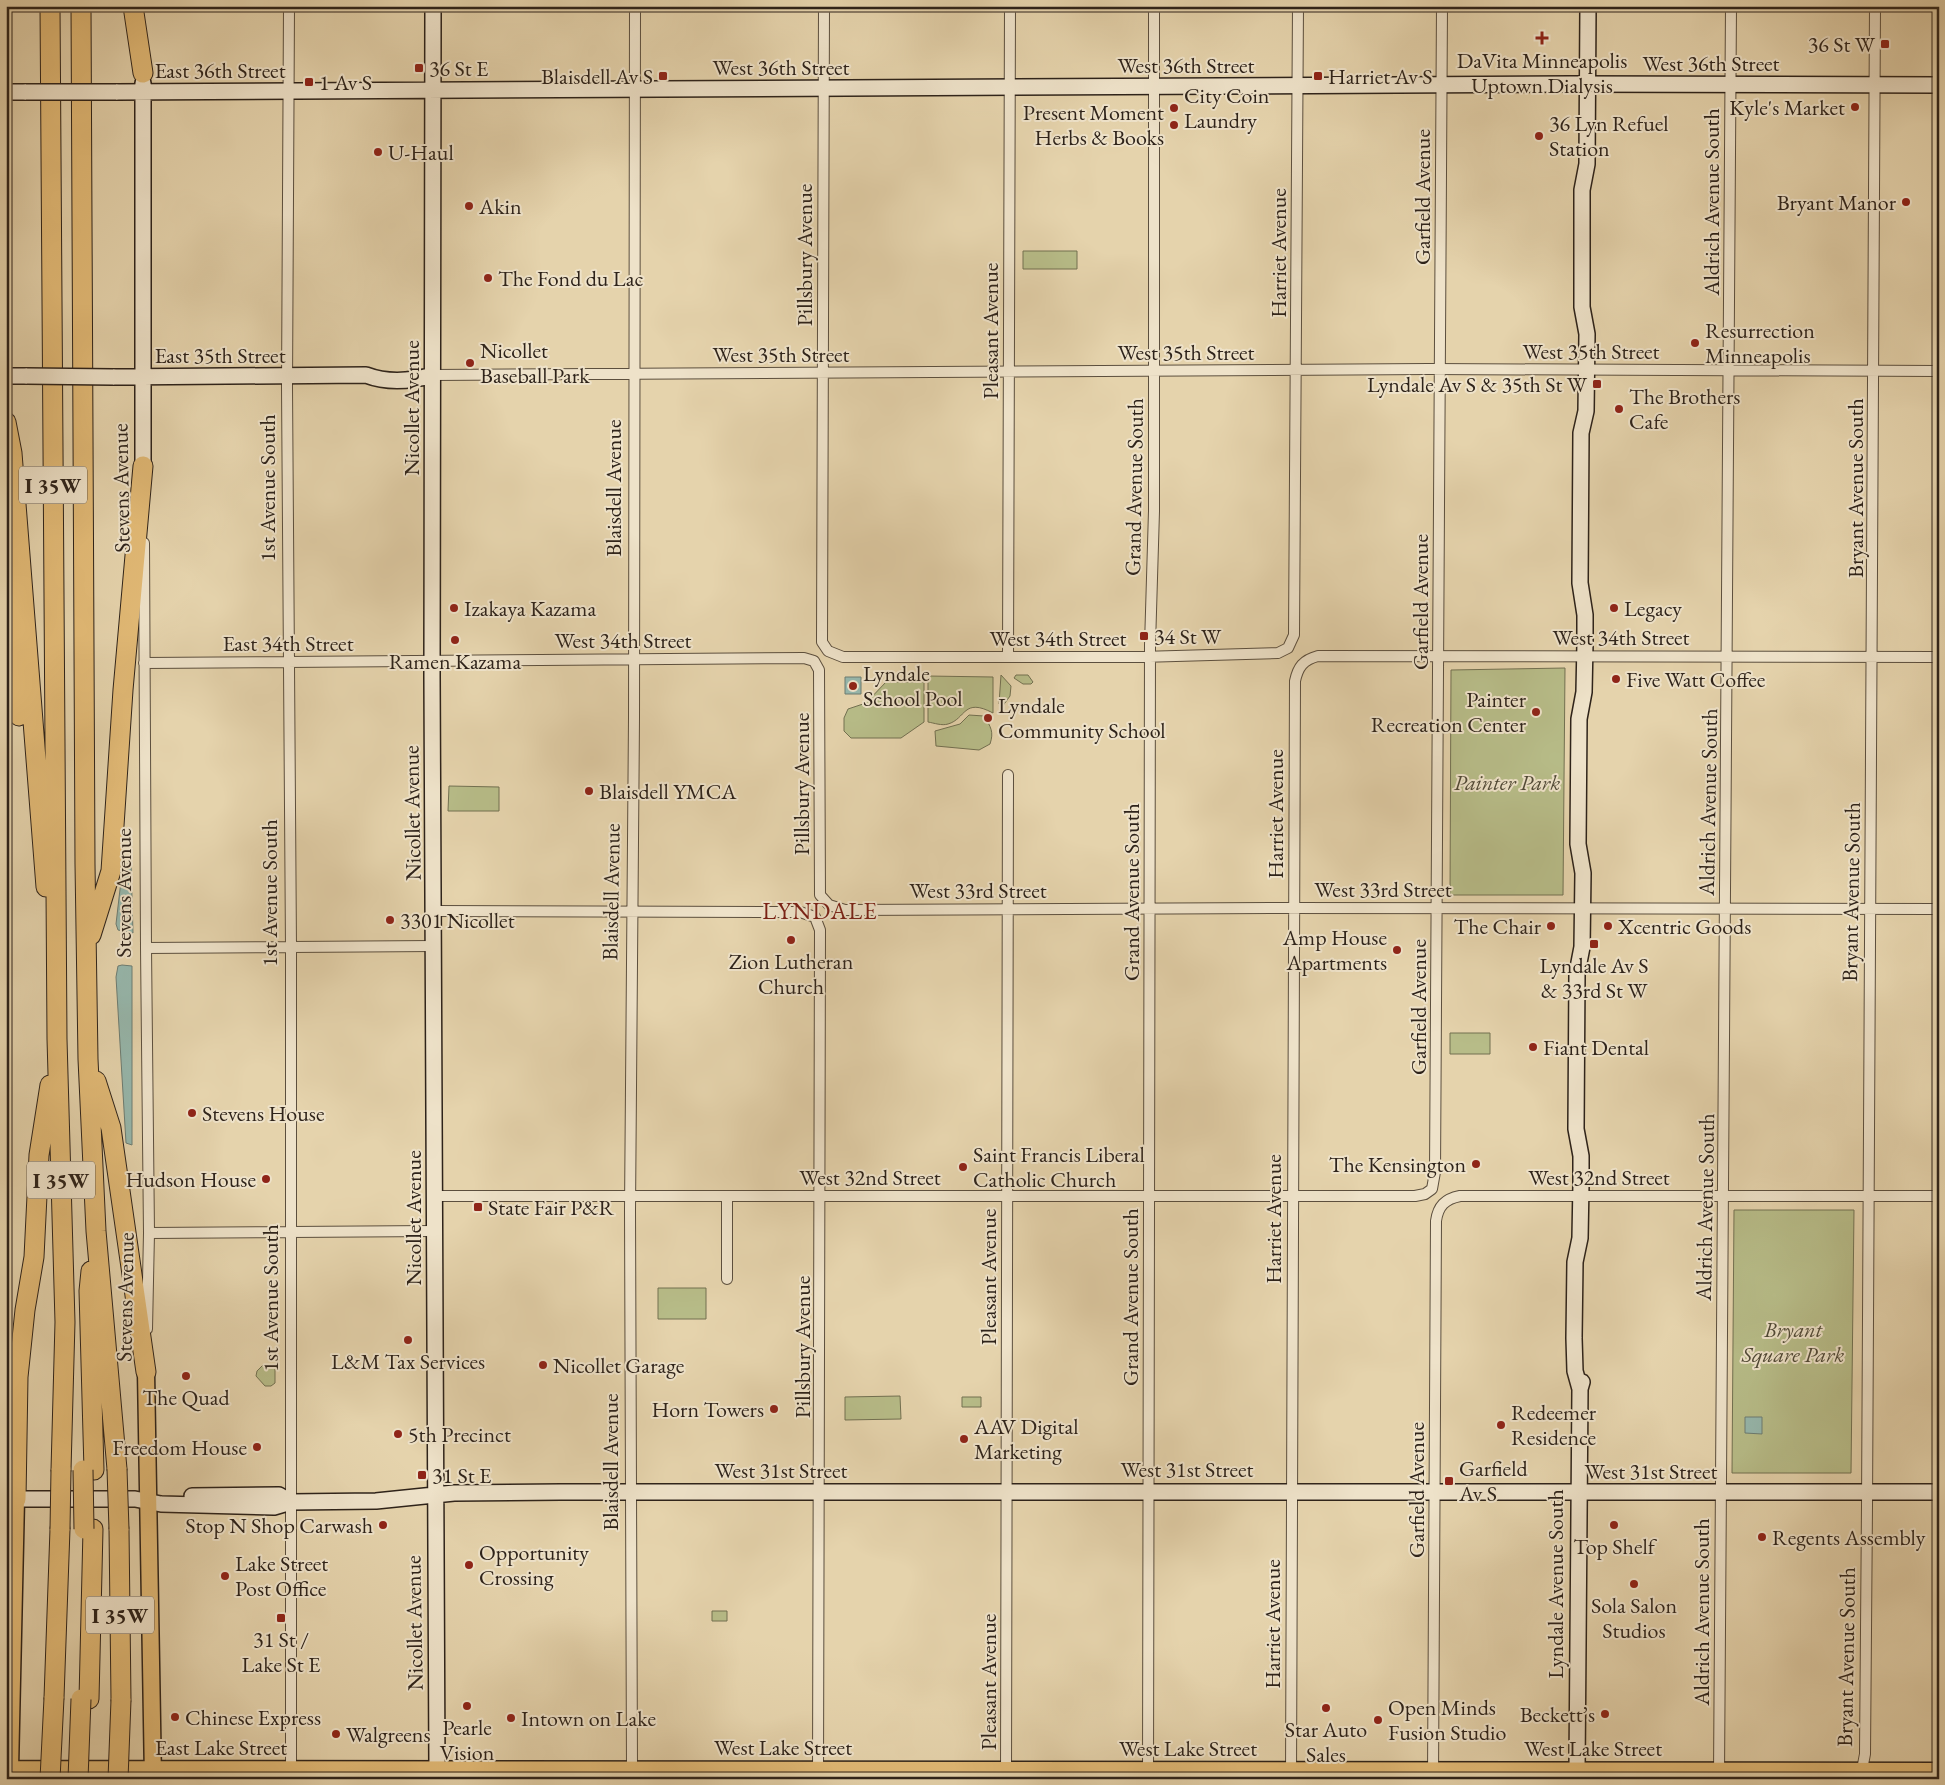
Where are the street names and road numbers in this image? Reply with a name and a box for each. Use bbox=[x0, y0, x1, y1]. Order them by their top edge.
street label: West 36th Street bbox=[1642, 49, 1780, 78]
street label: West 36th Street bbox=[1117, 51, 1255, 80]
street label: West 36th Street bbox=[712, 53, 850, 82]
street label: East 36th Street bbox=[154, 56, 286, 85]
street label: Aldrich Avenue South bbox=[1697, 108, 1726, 297]
street label: Garfield Avenue bbox=[1408, 129, 1437, 265]
street label: Pillsbury Avenue bbox=[790, 183, 819, 326]
street label: Harriet Avenue bbox=[1264, 188, 1293, 318]
street label: Pleasant Avenue bbox=[976, 262, 1005, 399]
street label: West 35th Street bbox=[1522, 337, 1660, 366]
street label: West 35th Street bbox=[1117, 338, 1255, 367]
street label: Nicollet Avenue bbox=[397, 340, 426, 476]
street label: West 35th Street bbox=[712, 340, 850, 369]
street label: East 35th Street bbox=[154, 341, 286, 370]
street label: Grand Avenue South bbox=[1118, 398, 1150, 576]
street label: Bryant Avenue South bbox=[1841, 398, 1870, 578]
street label: 1st Avenue South bbox=[253, 414, 282, 562]
street label: Blaisdell Avenue bbox=[599, 419, 628, 557]
street label: Stevens Avenue bbox=[105, 423, 137, 553]
road number: I 35W bbox=[19, 466, 87, 504]
street label: Garfield Avenue bbox=[1406, 534, 1435, 670]
street label: West 34th Street bbox=[1552, 623, 1690, 652]
street label: West 34th Street bbox=[989, 624, 1127, 653]
street label: West 34th Street bbox=[554, 626, 692, 655]
street label: East 34th Street bbox=[222, 629, 354, 658]
street label: Aldrich Avenue South bbox=[1692, 708, 1724, 897]
street label: Pillsbury Avenue bbox=[787, 712, 816, 855]
street label: Nicollet Avenue bbox=[396, 745, 428, 881]
street label: Harriet Avenue bbox=[1261, 749, 1290, 879]
street label: Bryant Avenue South bbox=[1835, 802, 1867, 982]
street label: Grand Avenue South bbox=[1117, 803, 1146, 981]
street label: 1st Avenue South bbox=[255, 819, 284, 967]
street label: Blaisdell Avenue bbox=[595, 823, 627, 961]
street label: Stevens Avenue bbox=[109, 828, 138, 958]
street label: West 33rd Street bbox=[1314, 875, 1452, 904]
street label: West 33rd Street bbox=[909, 876, 1047, 905]
street label: Garfield Avenue bbox=[1404, 939, 1433, 1075]
street label: Aldrich Avenue South bbox=[1689, 1113, 1721, 1302]
street label: Nicollet Avenue bbox=[399, 1150, 428, 1286]
street label: Harriet Avenue bbox=[1259, 1154, 1288, 1284]
road number: I 35W bbox=[27, 1162, 95, 1198]
street label: West 32nd Street bbox=[799, 1163, 941, 1192]
street label: West 32nd Street bbox=[1528, 1163, 1670, 1192]
street label: Pleasant Avenue bbox=[974, 1208, 1003, 1345]
street label: Grand Avenue South bbox=[1116, 1208, 1145, 1386]
street label: 1st Avenue South bbox=[256, 1224, 285, 1372]
street label: Stevens Avenue bbox=[109, 1232, 141, 1362]
street label: Pillsbury Avenue bbox=[788, 1275, 817, 1418]
street label: Blaisdell Avenue bbox=[596, 1393, 625, 1531]
street label: Garfield Avenue bbox=[1402, 1422, 1431, 1558]
street label: West 31st Street bbox=[1121, 1455, 1253, 1484]
street label: West 31st Street bbox=[715, 1456, 847, 1485]
street label: West 31st Street bbox=[1585, 1457, 1717, 1486]
street label: Lyndale Avenue South bbox=[1541, 1489, 1570, 1679]
street label: Aldrich Avenue South bbox=[1687, 1518, 1716, 1707]
street label: Nicollet Avenue bbox=[398, 1555, 430, 1691]
street label: Harriet Avenue bbox=[1258, 1559, 1287, 1689]
street label: Bryant Avenue South bbox=[1830, 1567, 1862, 1747]
road number: I 35W bbox=[86, 1596, 154, 1634]
street label: Pleasant Avenue bbox=[974, 1613, 1003, 1750]
street label: East Lake Street bbox=[155, 1733, 287, 1762]
street label: West Lake Street bbox=[714, 1733, 852, 1762]
street label: West Lake Street bbox=[1119, 1734, 1257, 1763]
street label: West Lake Street bbox=[1524, 1734, 1662, 1763]

